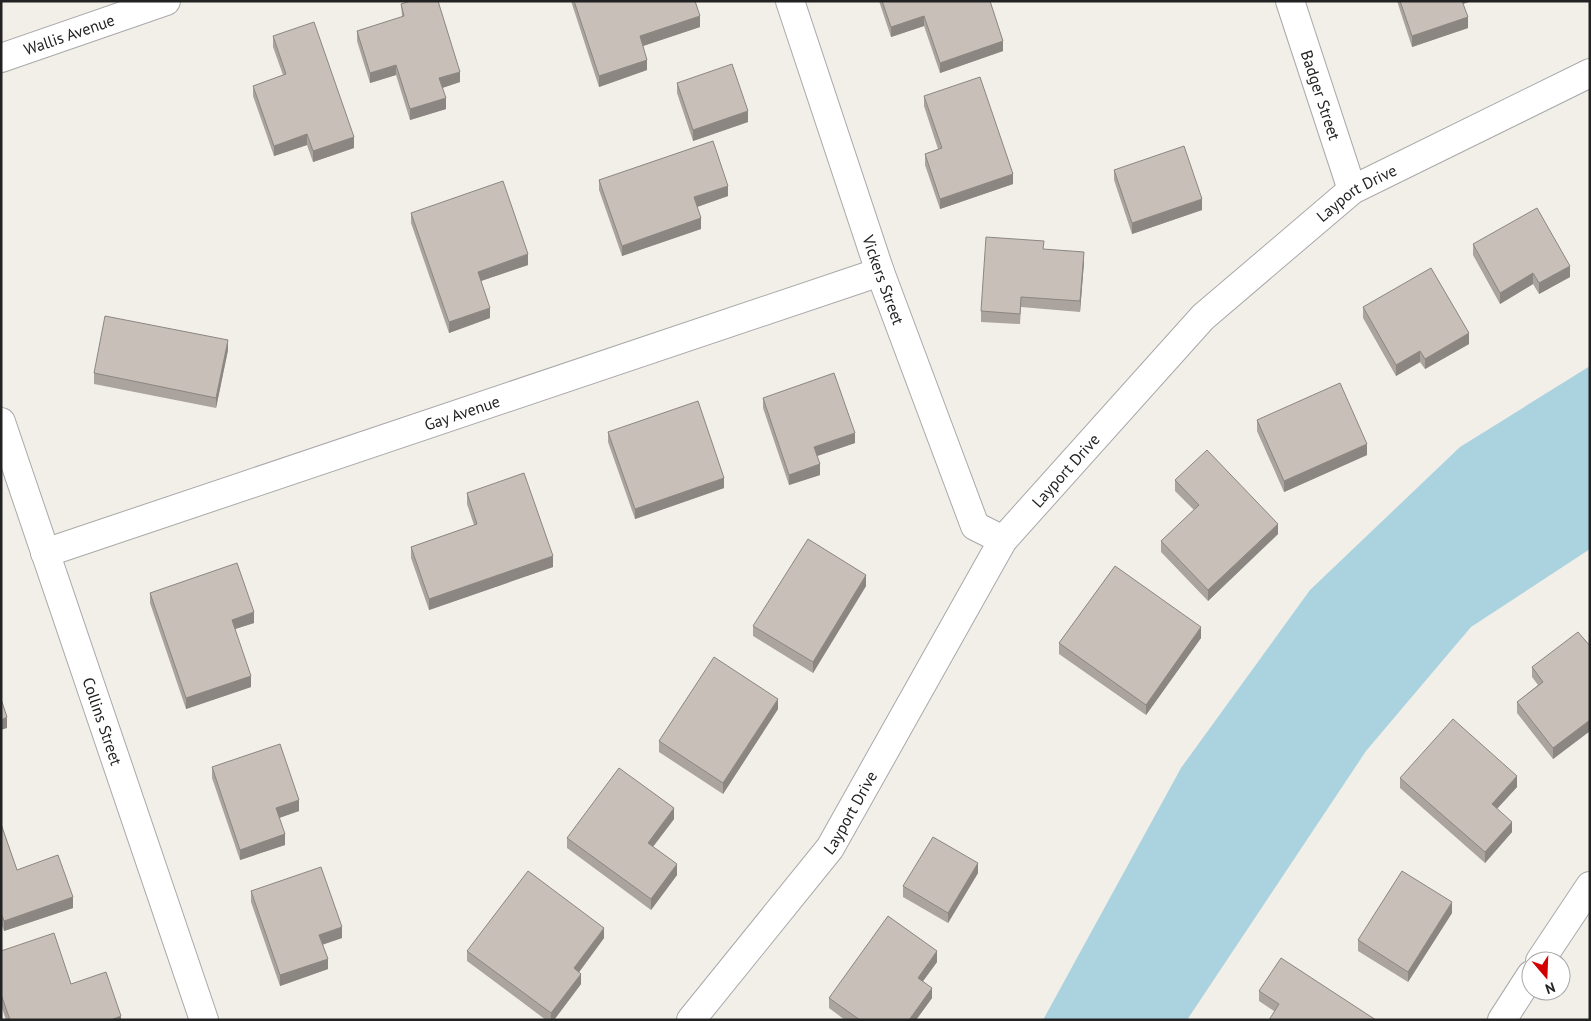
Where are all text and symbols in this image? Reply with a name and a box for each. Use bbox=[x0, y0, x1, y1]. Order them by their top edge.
street label: Wallis Avenue bbox=[21, 10, 117, 59]
street label: Badger Street bbox=[1297, 48, 1345, 143]
street label: Layport Drive bbox=[1312, 160, 1400, 226]
street label: Vickers Street bbox=[858, 231, 909, 328]
street label: Gay Avenue bbox=[422, 391, 502, 435]
street label: Layport Drive bbox=[1027, 429, 1104, 511]
street label: Collins Street bbox=[78, 675, 127, 768]
street label: Layport Drive bbox=[819, 767, 881, 858]
north arrow bbox=[1521, 951, 1571, 1001]
text: N bbox=[1543, 978, 1558, 998]

